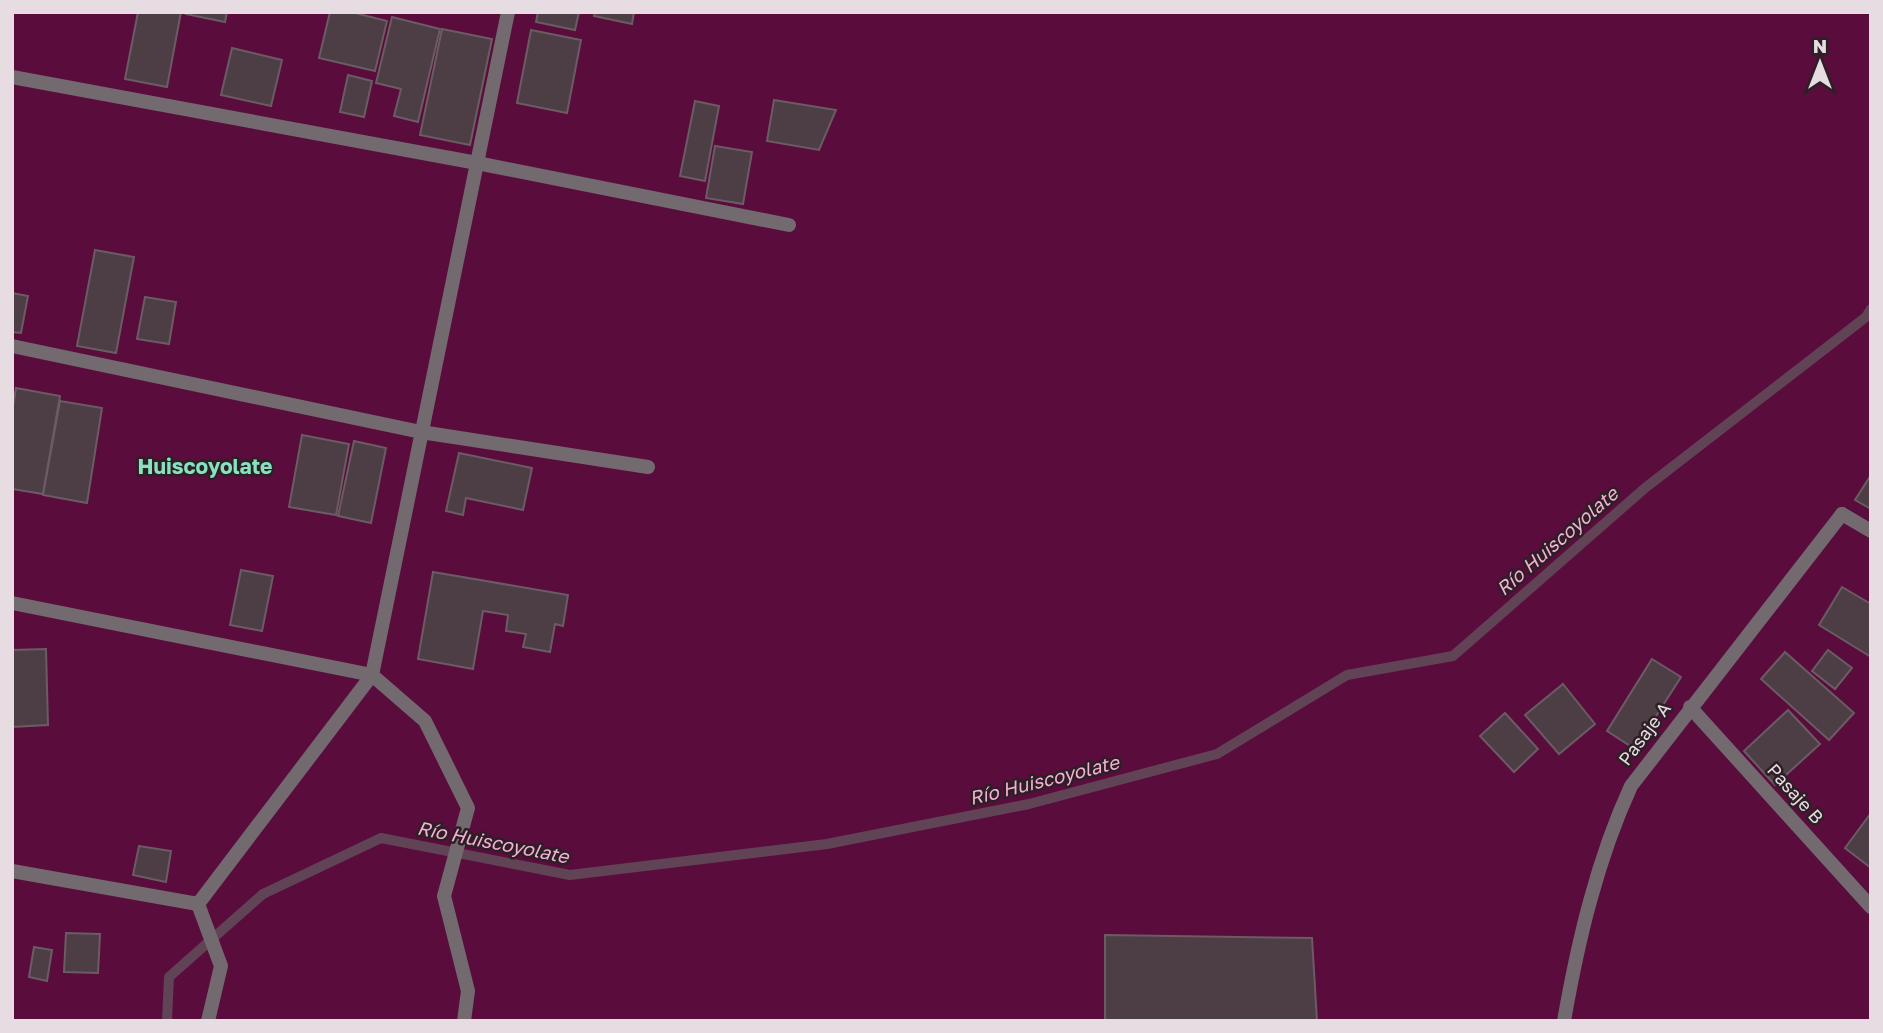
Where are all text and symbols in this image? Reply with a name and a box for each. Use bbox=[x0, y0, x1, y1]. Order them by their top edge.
north arrow bbox=[1785, 28, 1855, 98]
text: N bbox=[1813, 34, 1827, 57]
district label: Huiscoyolate bbox=[137, 453, 273, 479]
water label: Río Huiscoyolate bbox=[1491, 480, 1624, 600]
street label: Pasaje A bbox=[1613, 697, 1675, 769]
water label: Río Huiscoyolate bbox=[967, 749, 1123, 809]
street label: Pasaje B bbox=[1763, 759, 1828, 828]
water label: Río Huiscoyolate bbox=[416, 816, 573, 868]

